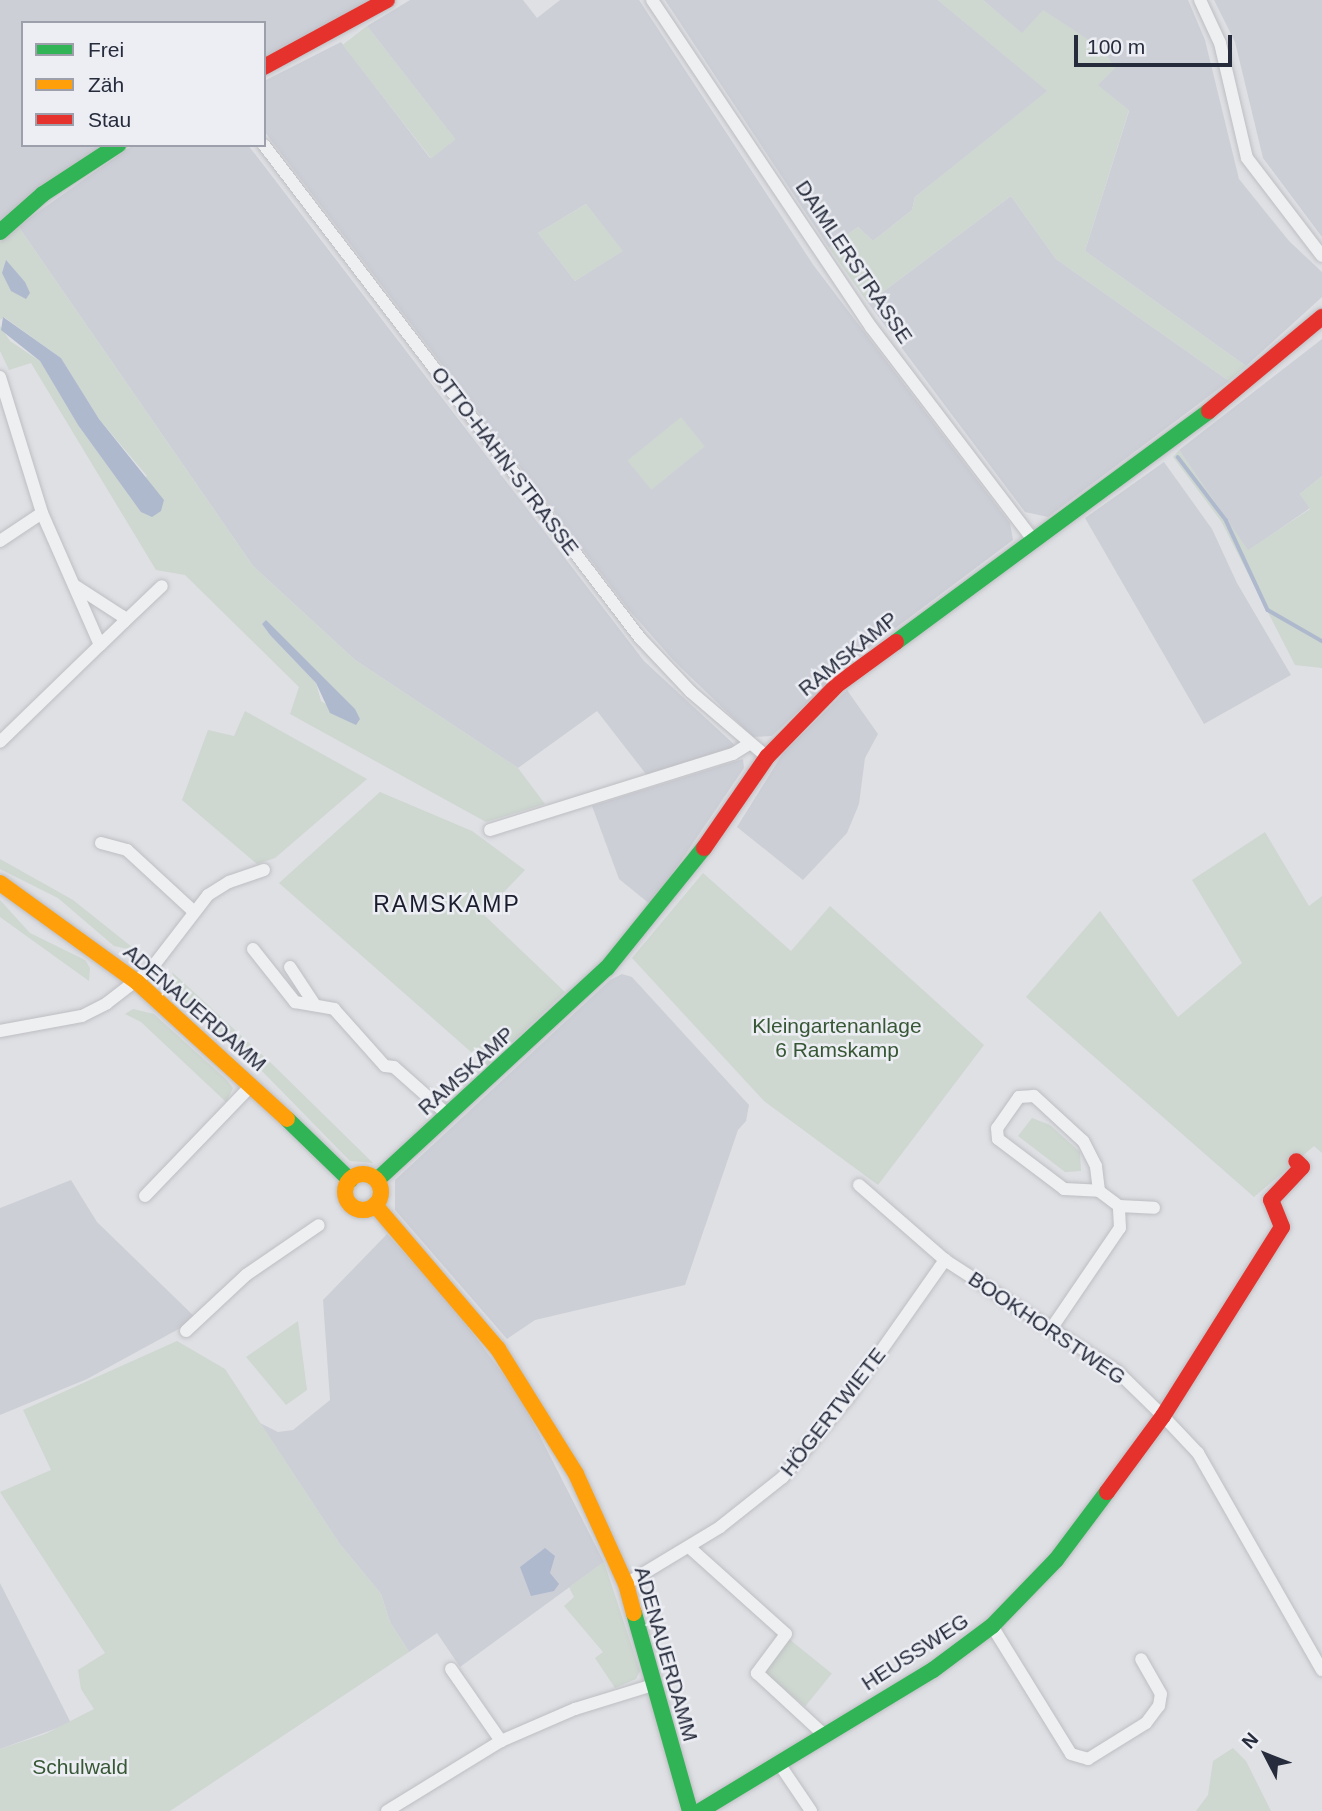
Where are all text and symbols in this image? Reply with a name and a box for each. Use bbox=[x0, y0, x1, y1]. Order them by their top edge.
legend bbox=[21, 21, 266, 147]
scale bar bbox=[1077, 21, 1234, 65]
text: 100 m bbox=[1087, 35, 1145, 58]
text: Frei bbox=[88, 38, 124, 61]
text: Zäh bbox=[88, 73, 124, 96]
text: Stau bbox=[88, 108, 131, 131]
street label: DAIMLERSTRASSE bbox=[790, 176, 918, 348]
street label: OTTO-HAHN-STRASSE bbox=[426, 362, 584, 560]
street label: RAMSKAMP bbox=[793, 606, 903, 702]
district label: RAMSKAMP bbox=[374, 890, 520, 918]
street label: ADENAUERDAMM bbox=[118, 939, 272, 1077]
park label: Kleingartenanlage 6 Ramskamp bbox=[752, 1013, 922, 1063]
street label: RAMSKAMP bbox=[413, 1021, 519, 1121]
street label: BOOKHORSTWEG bbox=[964, 1266, 1130, 1390]
street label: HÖGERTWIETE bbox=[775, 1343, 891, 1481]
street label: ADENAUERDAMM bbox=[629, 1564, 703, 1744]
street label: HEUSSWEG bbox=[857, 1608, 973, 1696]
north arrow bbox=[1231, 1720, 1301, 1790]
text: N bbox=[1238, 1728, 1262, 1753]
park label: Schulwald bbox=[32, 1754, 128, 1780]

